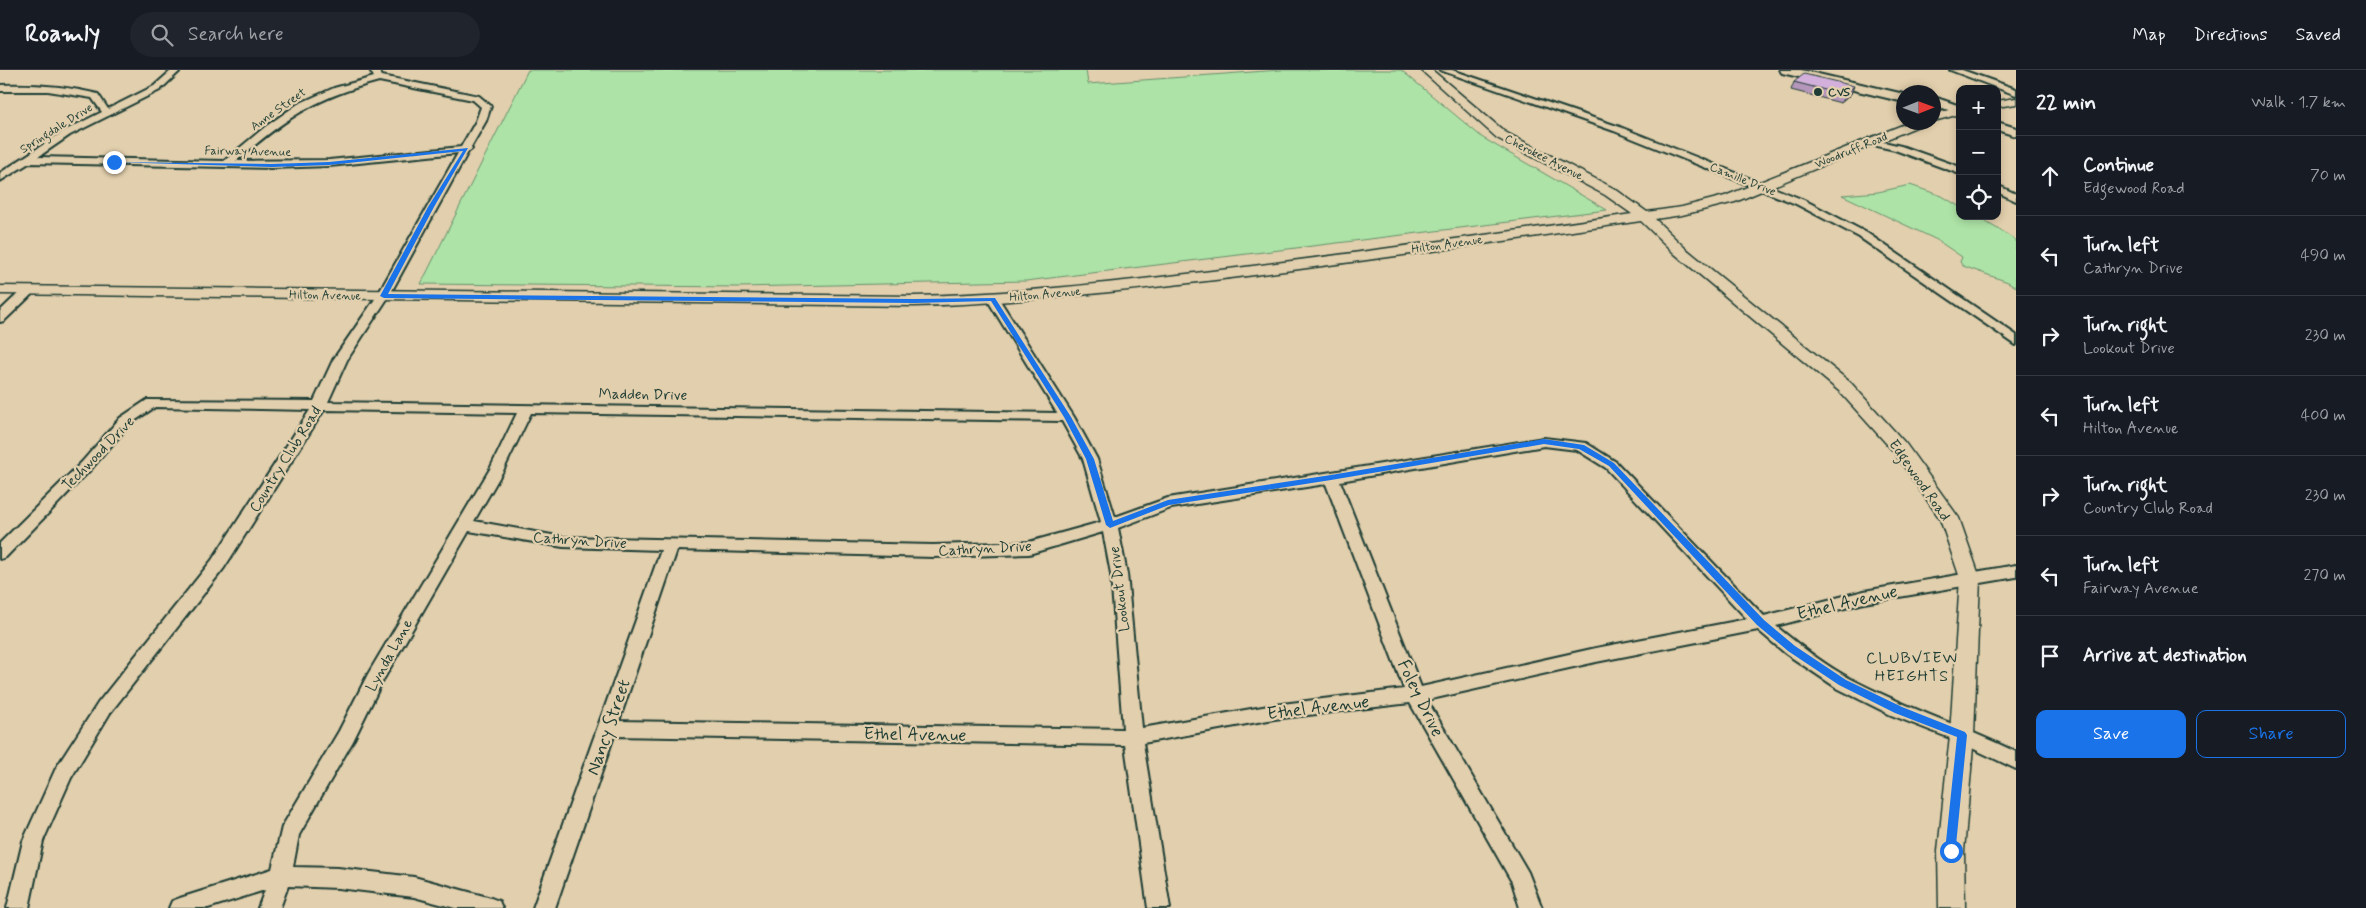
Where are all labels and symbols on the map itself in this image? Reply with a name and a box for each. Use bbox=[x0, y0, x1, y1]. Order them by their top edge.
street label: Anne Street bbox=[248, 85, 310, 135]
place label: CVS bbox=[1828, 85, 1850, 101]
north arrow bbox=[1896, 85, 1941, 130]
marker: CVS bbox=[1812, 86, 1824, 98]
street label: Springdale Drive bbox=[17, 100, 96, 158]
street label: Woodruff Road bbox=[1813, 129, 1890, 173]
street label: Cherokee Avenue bbox=[1502, 131, 1586, 185]
street label: Fairway Avenue bbox=[205, 143, 292, 161]
route end bbox=[103, 151, 126, 174]
street label: Camille Drive bbox=[1707, 159, 1778, 201]
street label: Hilton Avenue bbox=[1411, 232, 1484, 258]
street label: Hilton Avenue bbox=[1009, 284, 1082, 306]
street label: Hilton Avenue bbox=[289, 287, 361, 305]
street label: Madden Drive bbox=[598, 384, 688, 406]
street label: Country Club Road bbox=[245, 402, 327, 516]
street label: Techwood Drive bbox=[58, 412, 140, 495]
street label: Edgewood Road bbox=[1883, 436, 1955, 526]
street label: Cathryn Drive bbox=[532, 528, 628, 554]
street label: Cathryn Drive bbox=[938, 537, 1033, 561]
street label: Lookout Drive bbox=[1105, 545, 1135, 633]
street label: Ethel Avenue bbox=[1794, 580, 1900, 626]
street label: Lynda Lane bbox=[362, 616, 418, 695]
district label: CLUBVIEW HEIGHTS bbox=[1866, 648, 1958, 687]
street label: Foley Drive bbox=[1391, 656, 1449, 741]
street label: Nancy Street bbox=[581, 676, 637, 779]
street label: Ethel Avenue bbox=[1266, 690, 1371, 726]
street label: Ethel Avenue bbox=[863, 722, 967, 748]
route start bbox=[1940, 840, 1963, 863]

